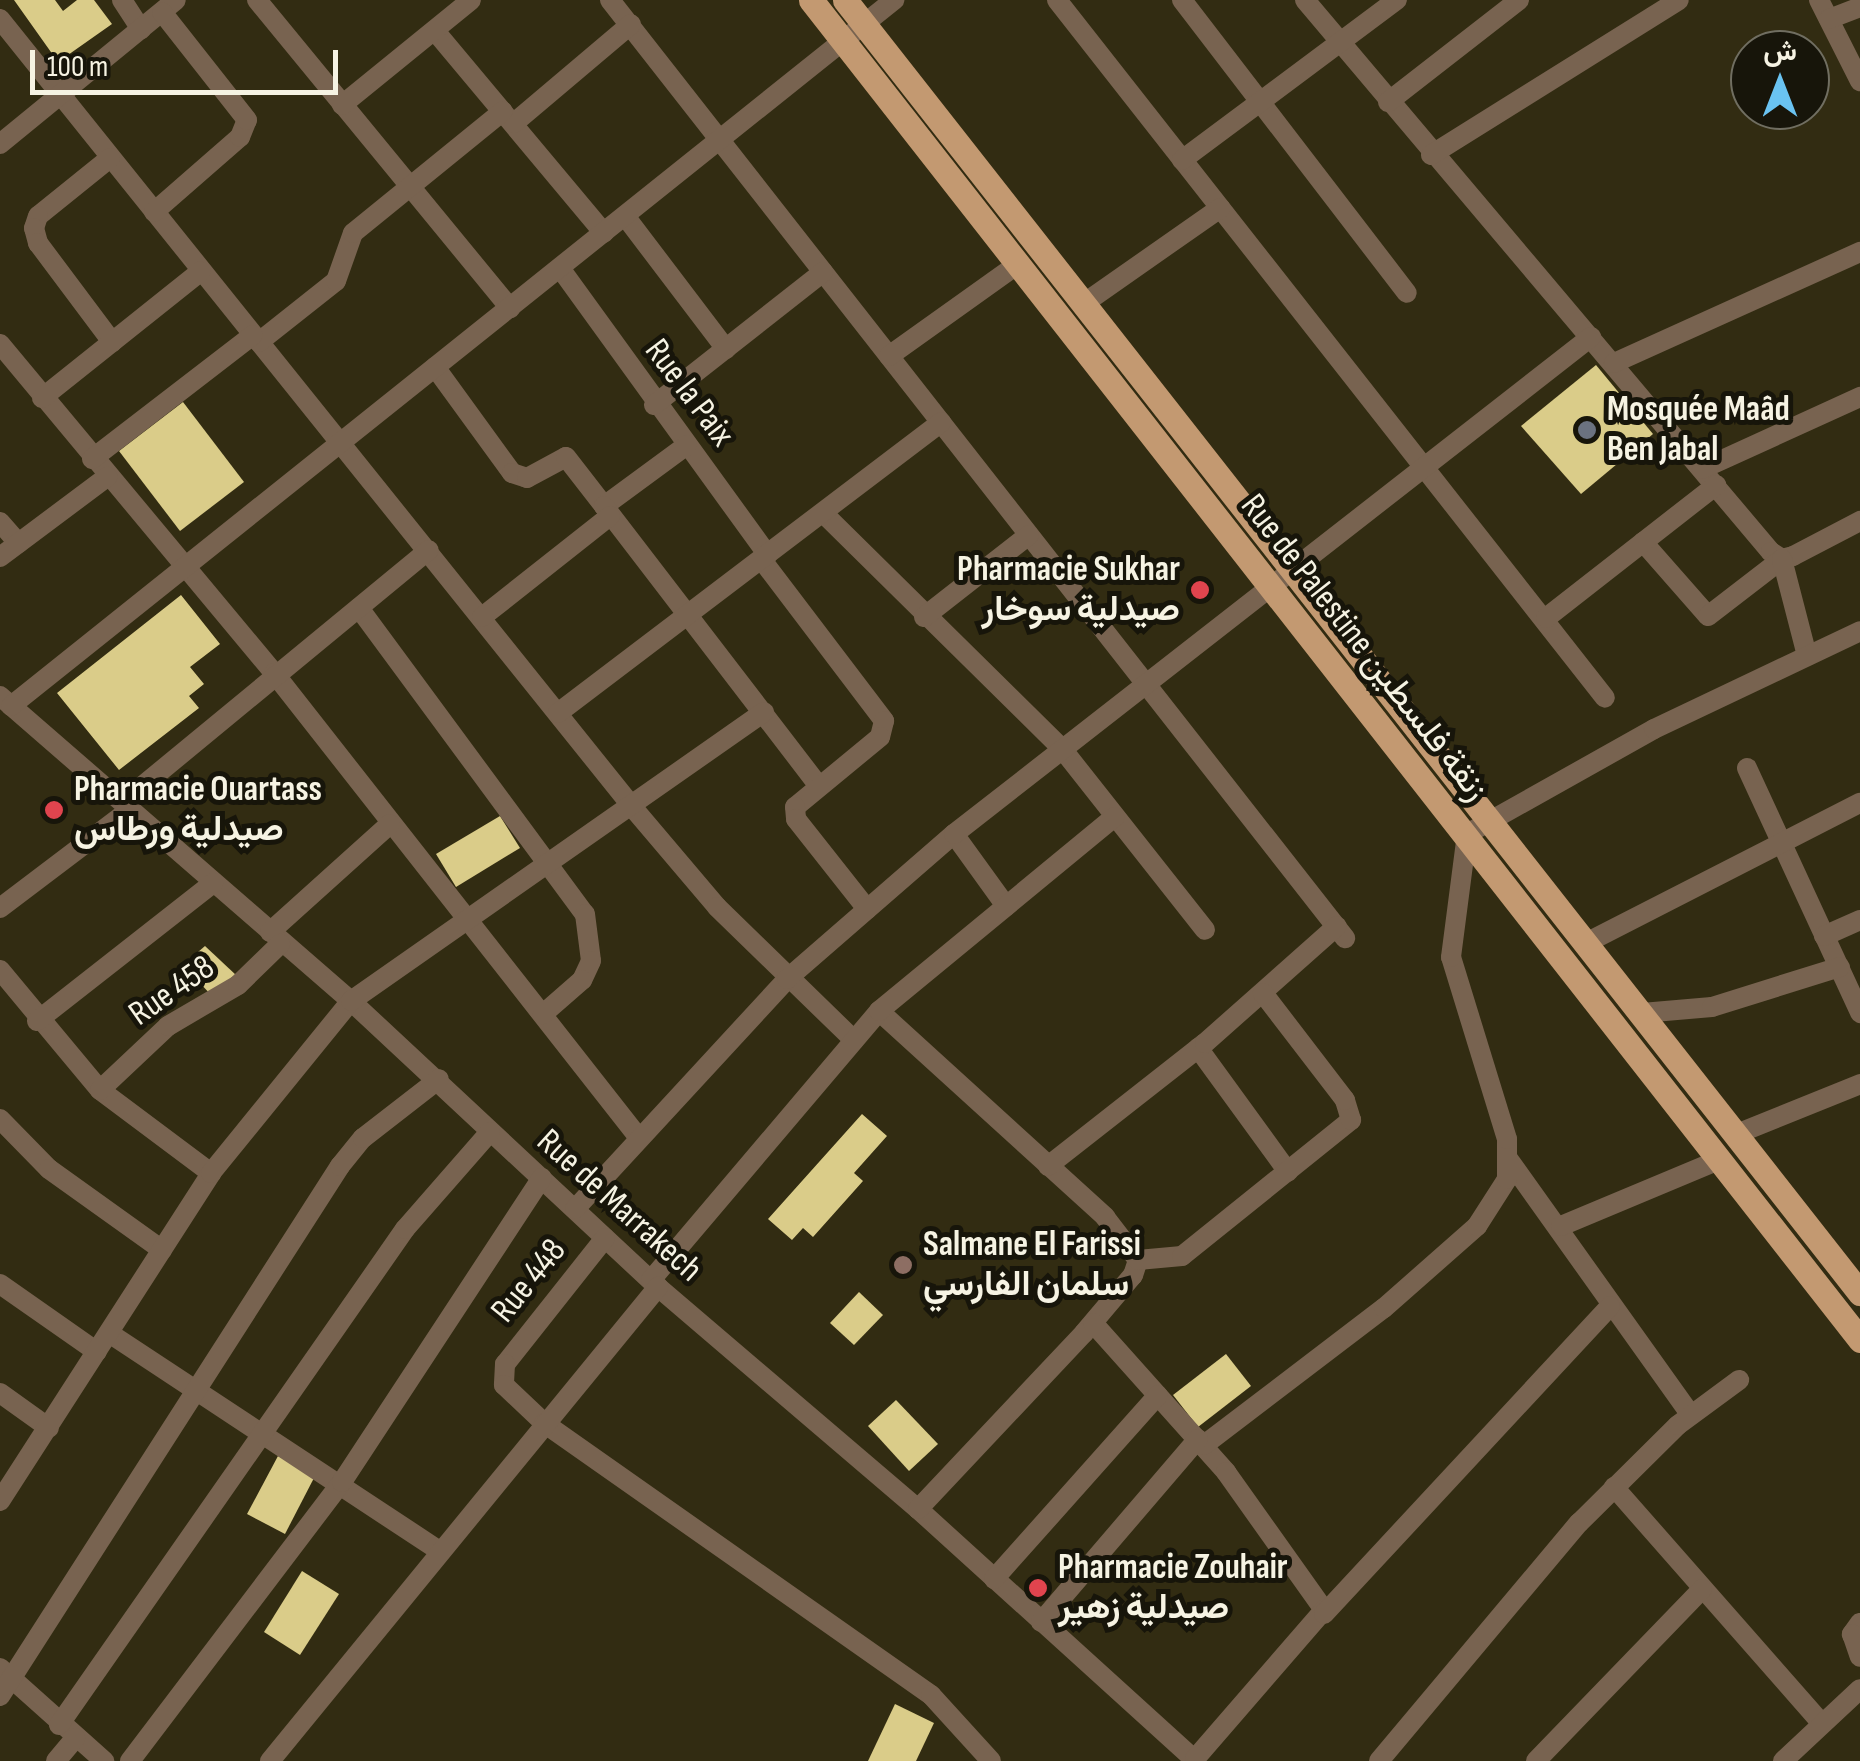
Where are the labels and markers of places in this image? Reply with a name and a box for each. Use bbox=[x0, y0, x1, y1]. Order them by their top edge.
place label: Mosquée Maâd Ben Jabal bbox=[1607, 389, 1790, 471]
marker: Mosquée Maâd Ben Jabal bbox=[1576, 419, 1598, 441]
place label: Pharmacie Sukhar صيدلية سوخار bbox=[957, 549, 1180, 631]
marker: Pharmacie Sukhar صيدلية سوخار bbox=[1189, 579, 1211, 601]
place label: Pharmacie Ouartass صيدلية ورطاس bbox=[74, 769, 322, 851]
marker: Pharmacie Ouartass صيدلية ورطاس bbox=[43, 799, 65, 821]
place label: Salmane El Farissi سلمان الفارسي bbox=[923, 1224, 1141, 1306]
marker: Salmane El Farissi سلمان الفارسي bbox=[892, 1254, 914, 1276]
place label: Pharmacie Zouhair صيدلية زهير bbox=[1058, 1547, 1288, 1629]
marker: Pharmacie Zouhair صيدلية زهير bbox=[1027, 1577, 1049, 1599]

